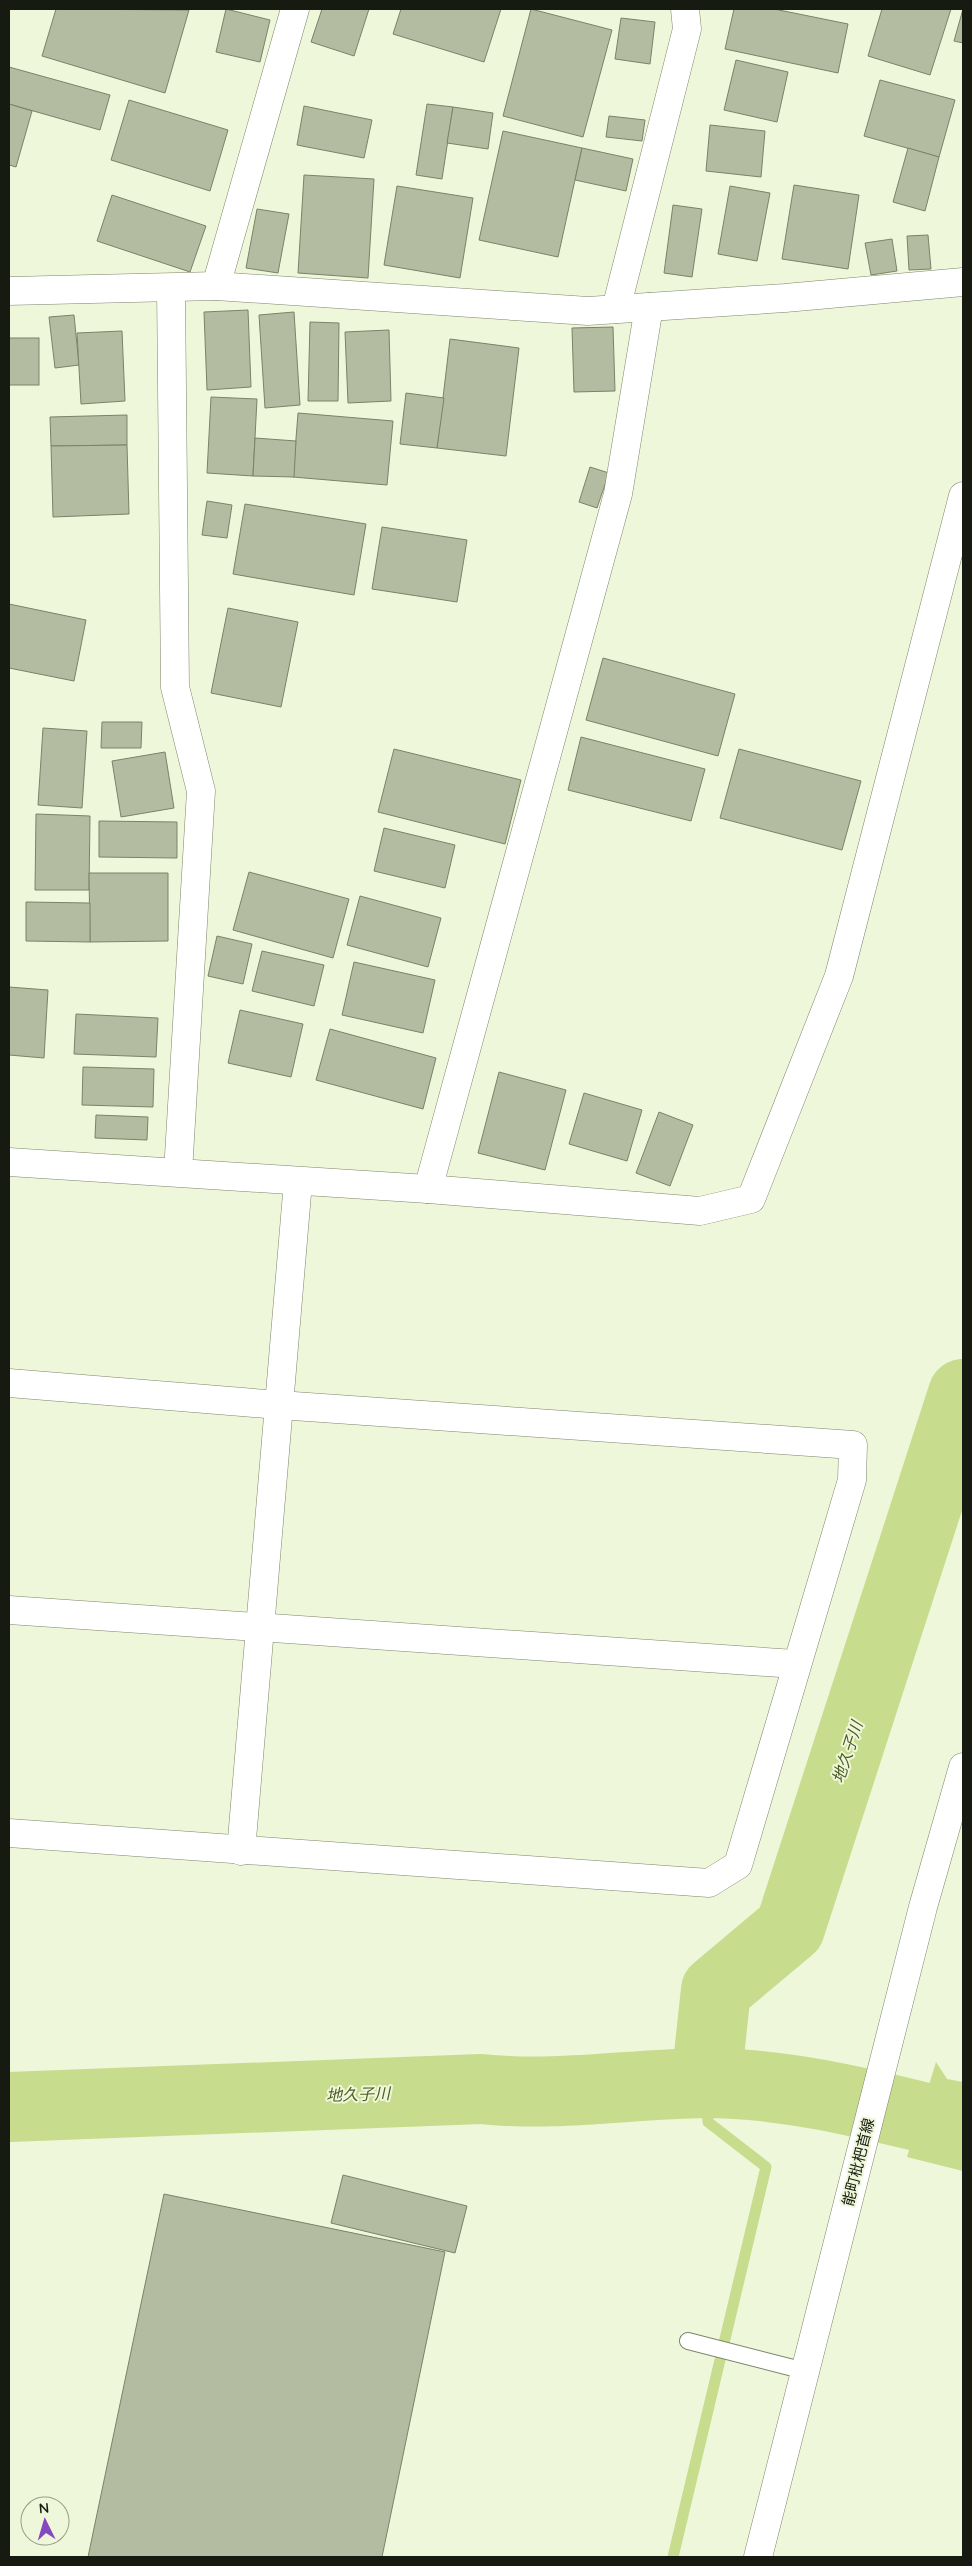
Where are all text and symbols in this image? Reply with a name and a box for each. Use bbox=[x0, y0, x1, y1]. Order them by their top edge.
water label: 地久子川 bbox=[828, 1717, 867, 1786]
water label: 地久子川 bbox=[326, 2083, 392, 2105]
street label: 能町枇杷首線 bbox=[838, 2116, 878, 2208]
north arrow bbox=[20, 2496, 70, 2546]
text: N bbox=[38, 2499, 50, 2517]

